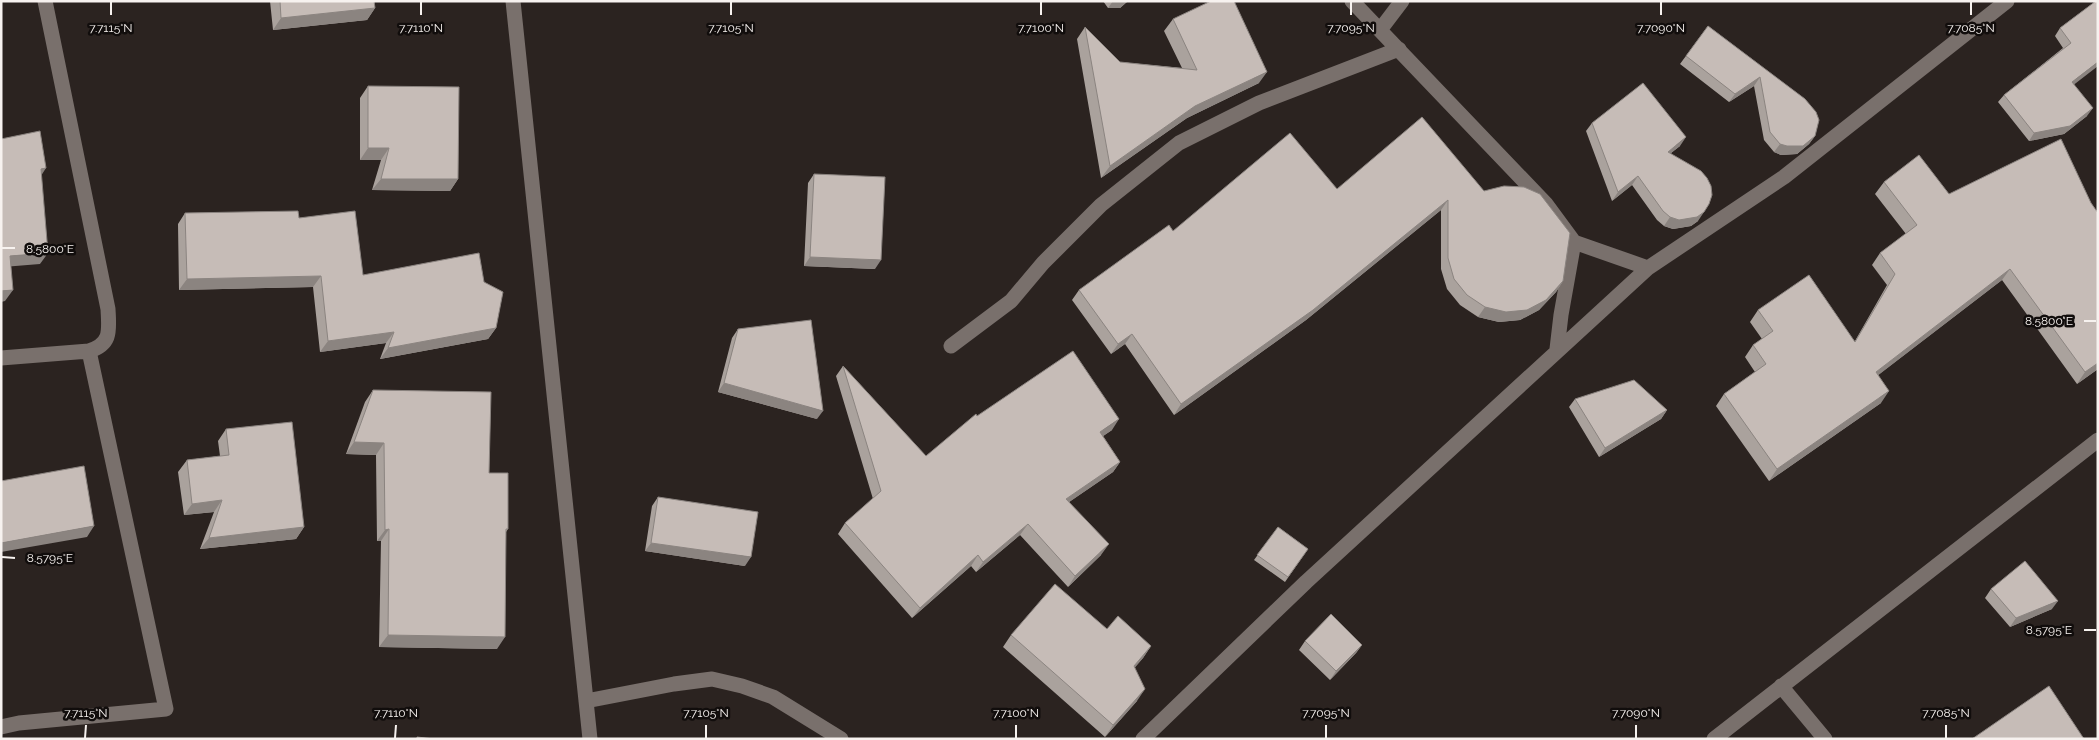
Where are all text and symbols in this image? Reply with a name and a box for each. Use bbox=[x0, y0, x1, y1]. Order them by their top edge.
text: 7.7115°N bbox=[89, 21, 133, 35]
text: 7.7110°N bbox=[399, 21, 443, 35]
text: 7.7105°N bbox=[708, 21, 754, 35]
text: 7.7100°N bbox=[1018, 21, 1064, 35]
text: 7.7095°N bbox=[1327, 21, 1375, 35]
text: 7.7090°N bbox=[1637, 21, 1685, 35]
text: 7.7085°N bbox=[1947, 21, 1995, 35]
text: 8.5800°E bbox=[26, 242, 74, 256]
text: 8.5800°E bbox=[2025, 314, 2073, 328]
text: 8.5795°E bbox=[27, 551, 73, 565]
text: 8.5795°E bbox=[2026, 623, 2072, 637]
text: 7.7115°N bbox=[64, 706, 108, 720]
text: 7.7110°N bbox=[374, 706, 418, 720]
text: 7.7105°N bbox=[683, 706, 729, 720]
text: 7.7100°N bbox=[993, 706, 1039, 720]
text: 7.7095°N bbox=[1302, 706, 1350, 720]
text: 7.7090°N bbox=[1612, 706, 1660, 720]
text: 7.7085°N bbox=[1922, 706, 1970, 720]

